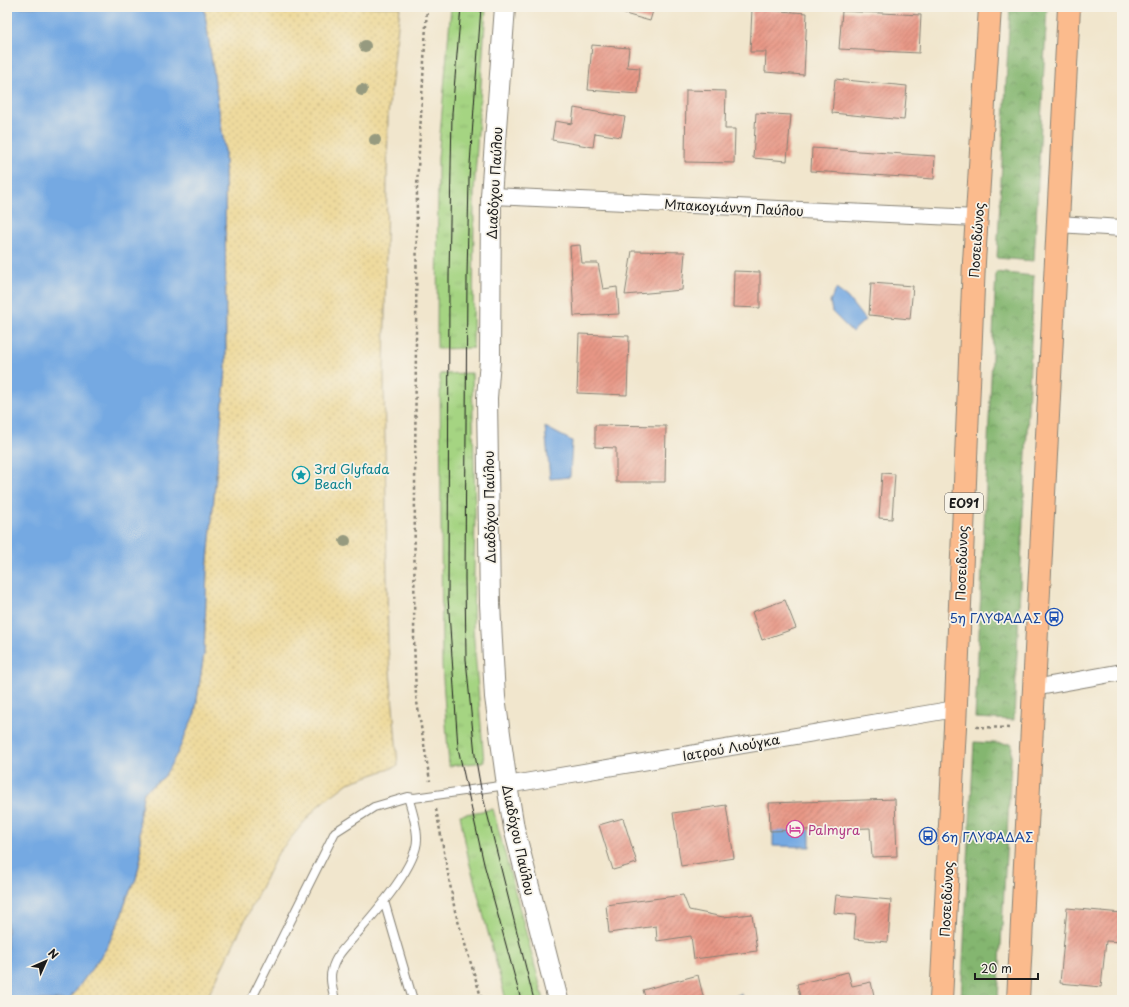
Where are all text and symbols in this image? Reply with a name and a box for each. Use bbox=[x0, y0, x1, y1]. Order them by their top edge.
street label: Διαδόχου Παύλου bbox=[482, 126, 506, 240]
street label: Μπακογιάννη Παύλου bbox=[664, 194, 804, 220]
street label: Ποσειδώνος bbox=[964, 201, 988, 278]
street label: Διαδόχου Παύλου bbox=[479, 451, 499, 563]
place label: 3rd Glyfada Beach bbox=[314, 459, 390, 493]
place icon: 3rd Glyfada Beach bbox=[291, 465, 311, 485]
road number: ΕΟ91 bbox=[945, 493, 983, 513]
street label: Ποσειδώνος bbox=[950, 525, 972, 601]
bus stop icon: 5η ΓΛΥΦΑΔΑΣ bbox=[1044, 607, 1064, 627]
place label: 5η ΓΛΥΦΑΔΑΣ bbox=[949, 608, 1041, 627]
street label: Ιατρού Λιούγκα bbox=[681, 729, 782, 765]
street label: Διαδόχου Παύλου bbox=[498, 783, 540, 897]
hotel icon: Palmyra bbox=[785, 819, 805, 839]
place label: Palmyra bbox=[808, 820, 860, 839]
bus stop icon: 6η ΓΛΥΦΑΔΑΣ bbox=[918, 826, 938, 846]
place label: 6η ΓΛΥΦΑΔΑΣ bbox=[941, 827, 1033, 846]
street label: Ποσειδώνος bbox=[935, 861, 957, 937]
north arrow bbox=[26, 941, 66, 981]
text: N bbox=[44, 944, 63, 963]
scale bar bbox=[975, 955, 1038, 981]
text: 20 m bbox=[981, 959, 1012, 977]

